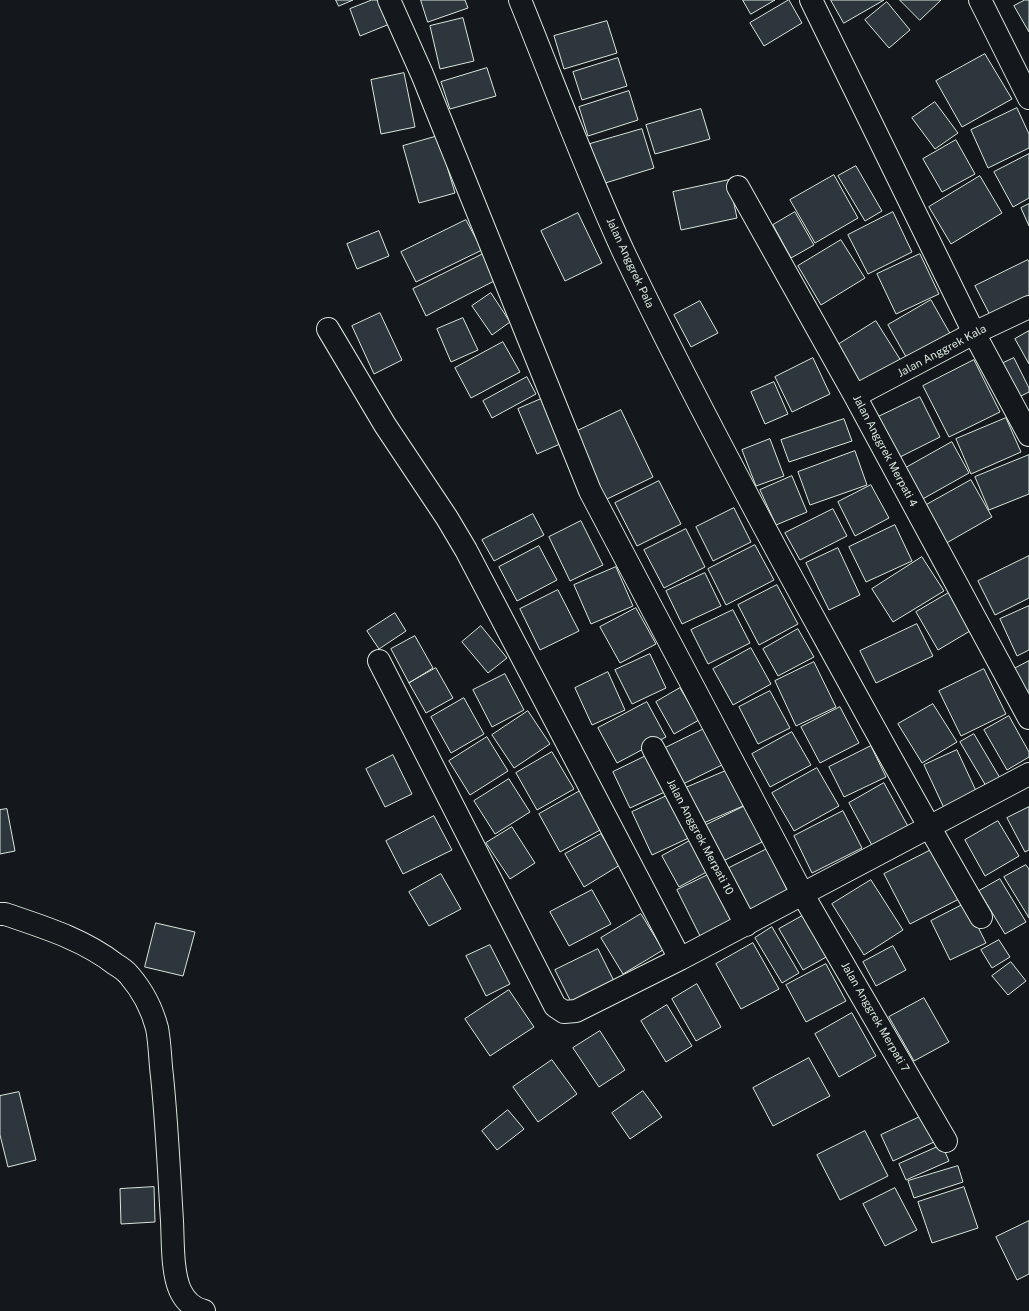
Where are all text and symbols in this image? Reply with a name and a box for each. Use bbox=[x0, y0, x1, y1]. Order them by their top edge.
street label: Jalan Anggrek Pala bbox=[603, 216, 657, 310]
street label: Jalan Anggrek Kala bbox=[895, 322, 989, 380]
street label: Jalan Anggrek Merpati 4 bbox=[850, 393, 920, 509]
street label: Jalan Anggrek Merpati 10 bbox=[664, 777, 736, 897]
street label: Jalan Anggrek Merpati 7 bbox=[838, 960, 912, 1074]

